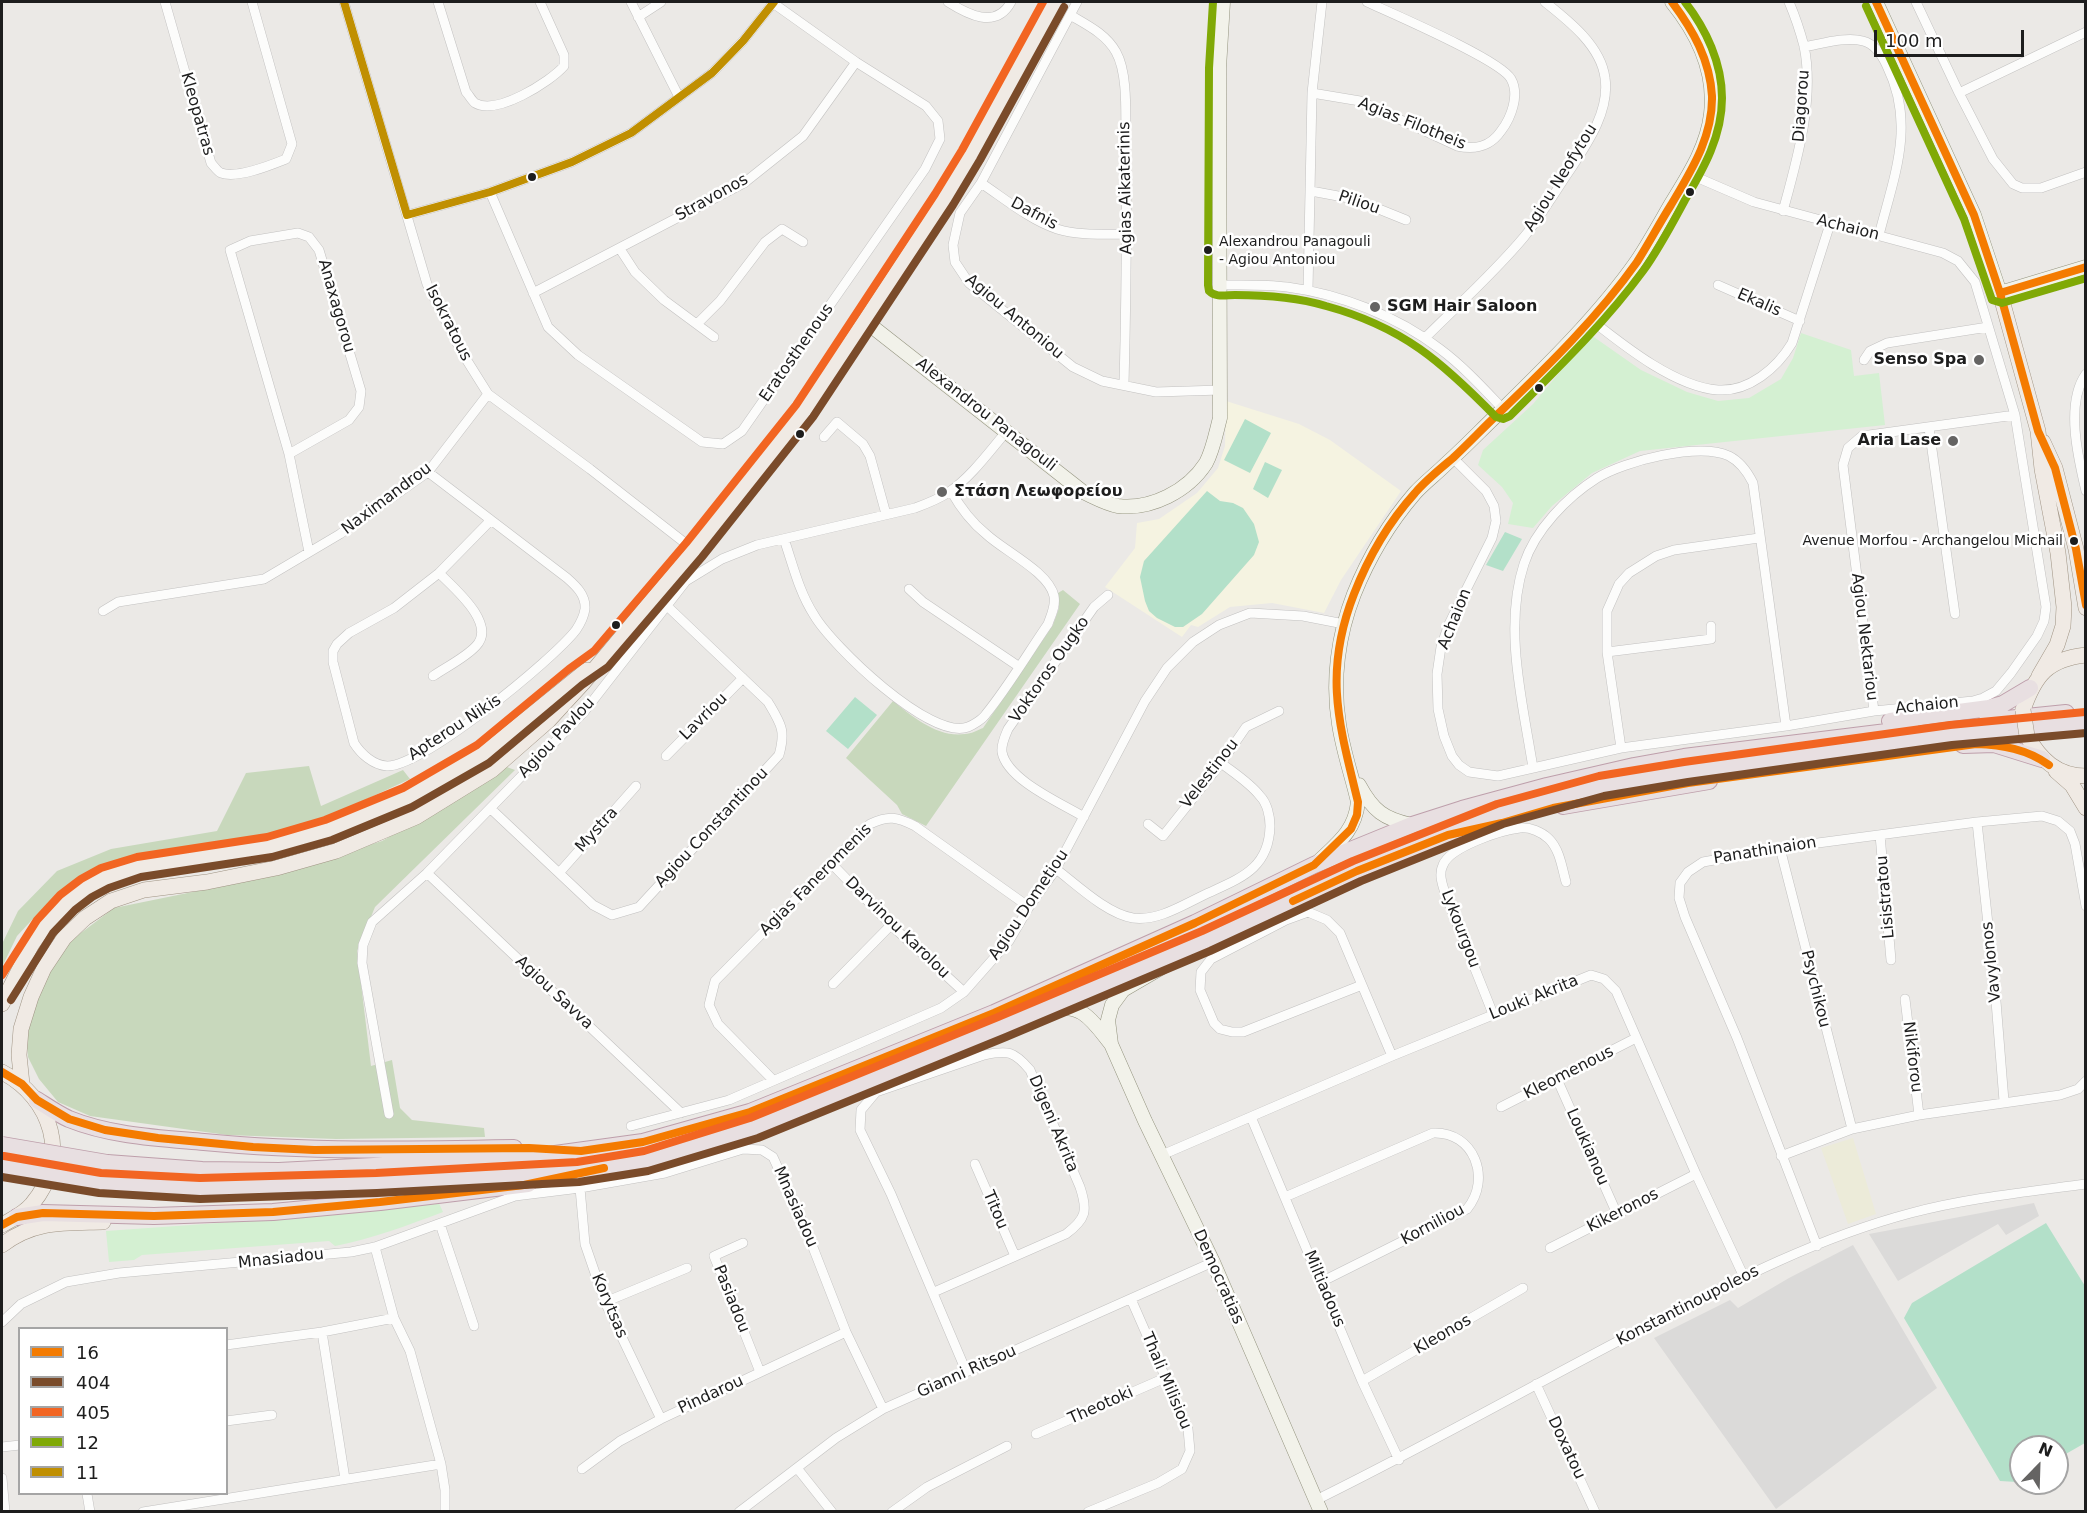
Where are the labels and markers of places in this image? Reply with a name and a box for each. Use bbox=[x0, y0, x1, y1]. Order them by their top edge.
unlabelled marker bbox=[526, 171, 538, 183]
unlabelled marker bbox=[1684, 186, 1696, 198]
place label: Alexandrou Panagouli - Agiou Antoniou bbox=[1219, 234, 1371, 266]
marker: Alexandrou Panagouli - Agiou Antoniou bbox=[1202, 244, 1214, 256]
place label: SGM Hair Saloon bbox=[1387, 297, 1537, 317]
marker: SGM Hair Saloon bbox=[1368, 300, 1382, 314]
place label: Senso Spa bbox=[1873, 350, 1967, 370]
marker: Senso Spa bbox=[1972, 353, 1986, 367]
unlabelled marker bbox=[1533, 382, 1545, 394]
unlabelled marker bbox=[794, 428, 806, 440]
place label: Aria Lase bbox=[1858, 431, 1941, 451]
marker: Aria Lase bbox=[1946, 434, 1960, 448]
place label: Στάση Λεωφορείου bbox=[954, 482, 1123, 502]
marker: Στάση Λεωφορείου bbox=[935, 485, 949, 499]
place label: Avenue Morfou - Archangelou Michail bbox=[1803, 533, 2063, 549]
marker: Avenue Morfou - Archangelou Michail bbox=[2068, 535, 2080, 547]
unlabelled marker bbox=[610, 619, 622, 631]

